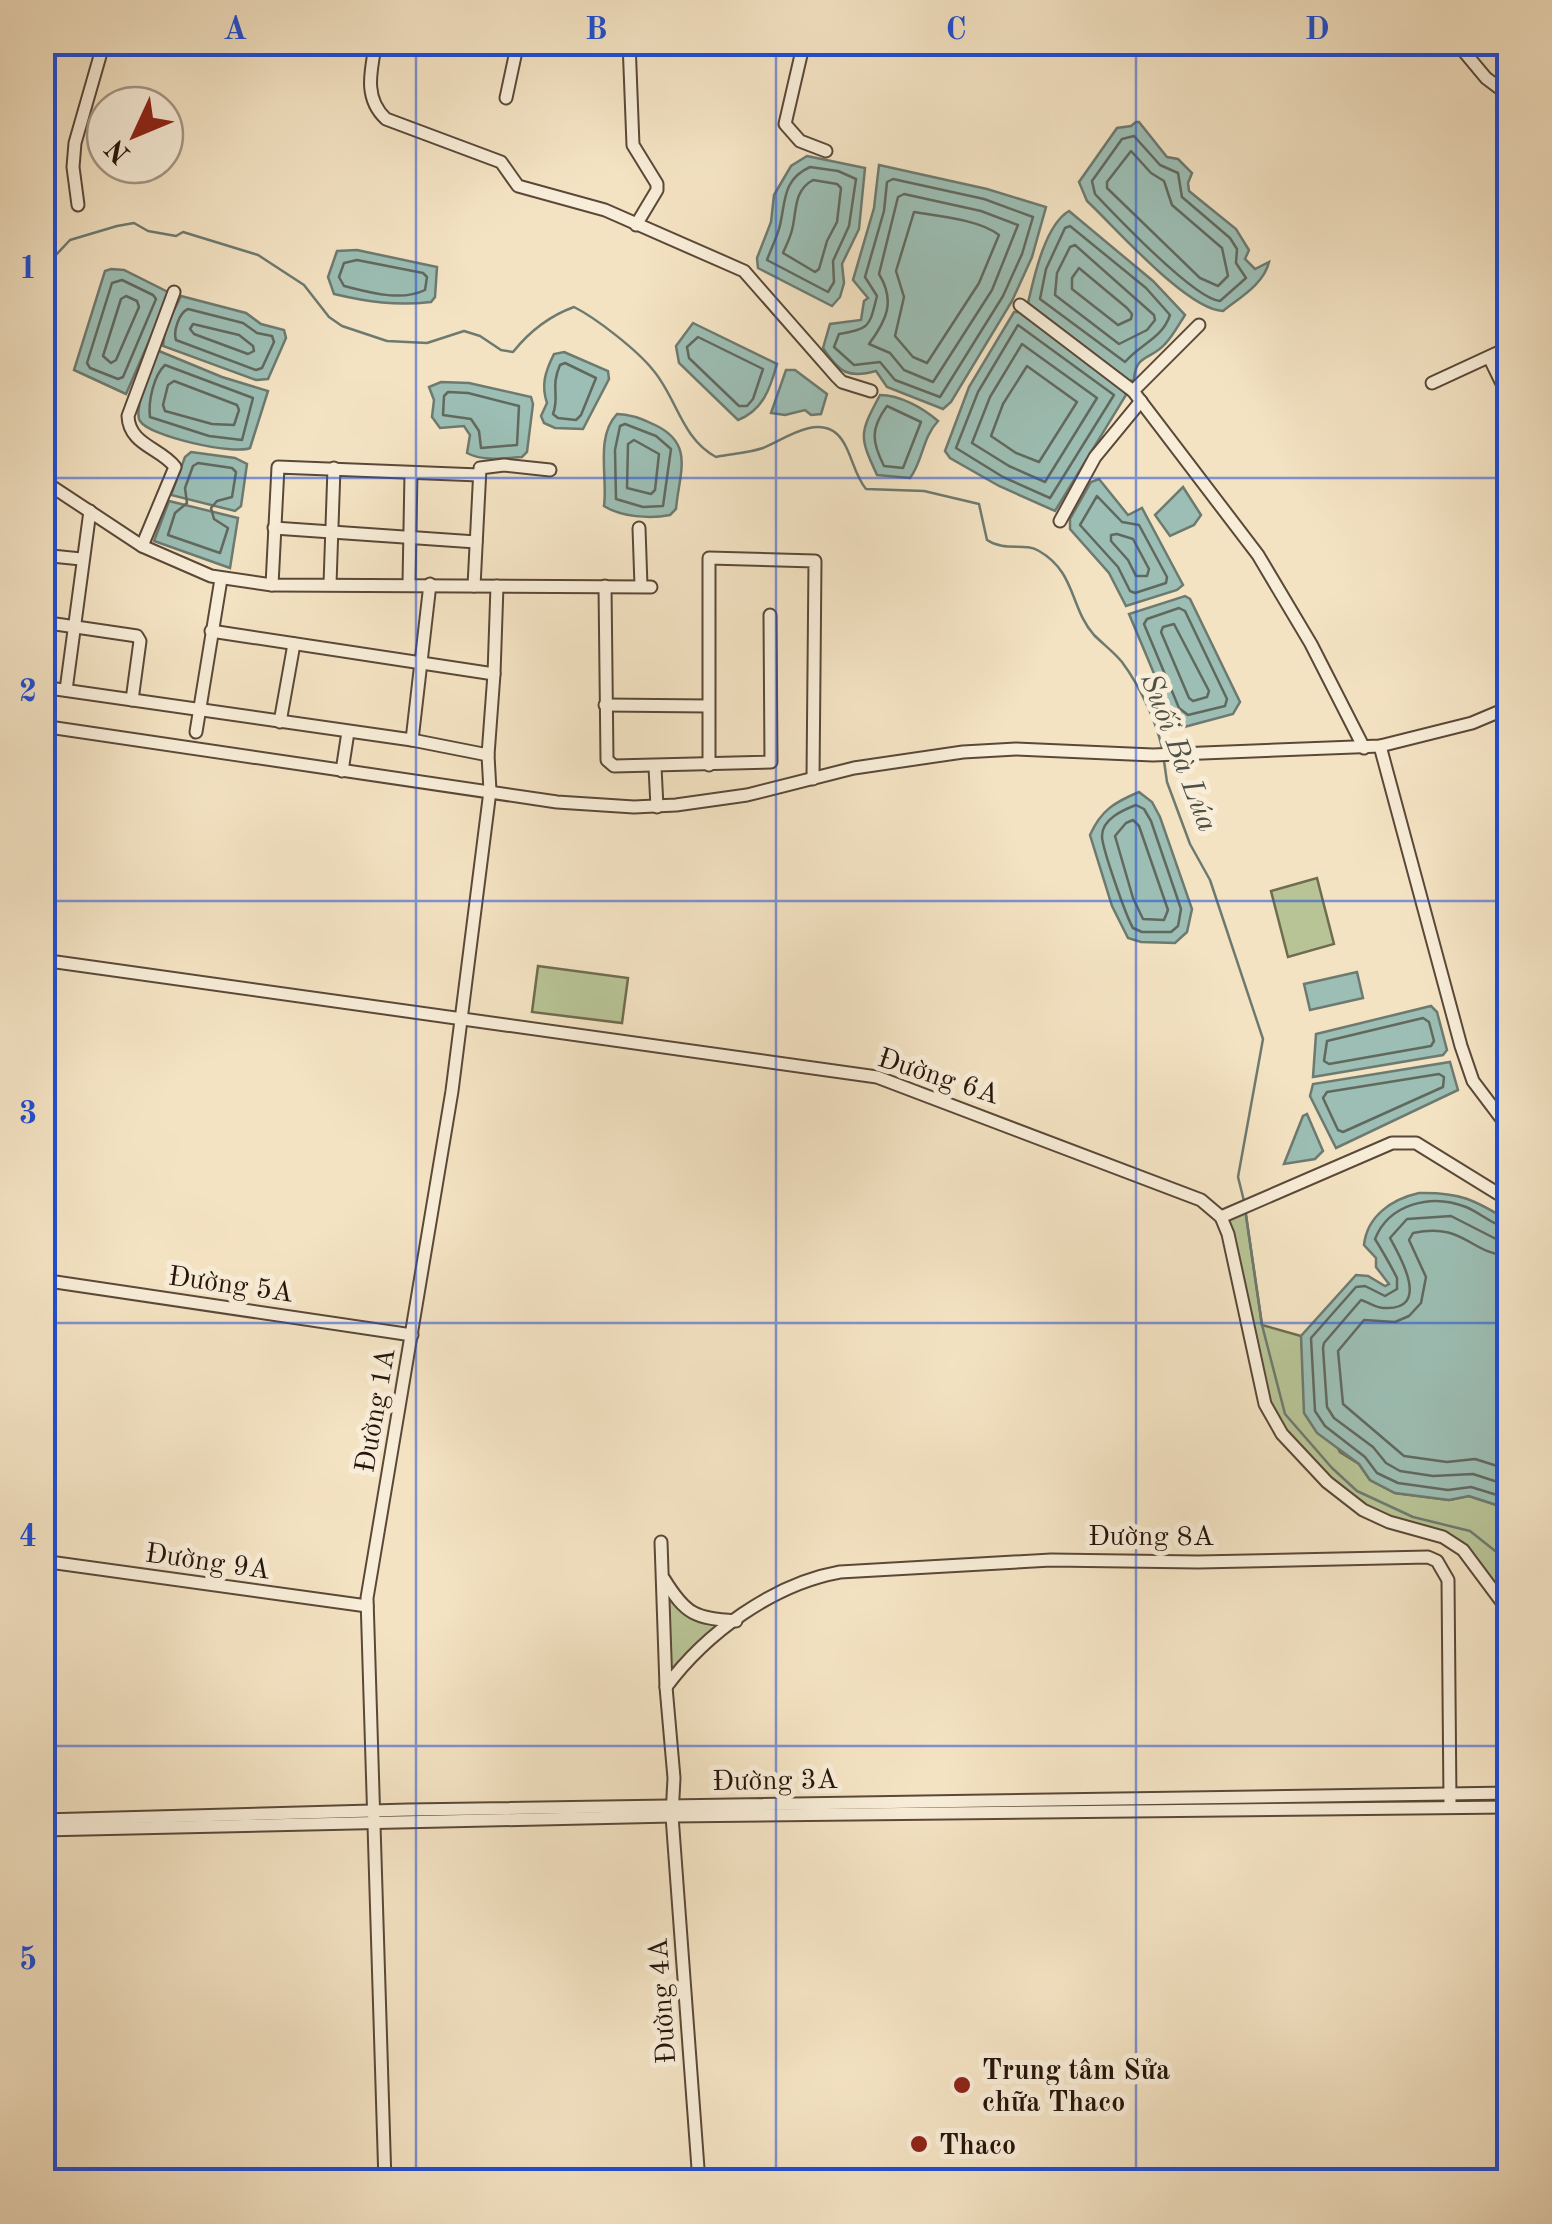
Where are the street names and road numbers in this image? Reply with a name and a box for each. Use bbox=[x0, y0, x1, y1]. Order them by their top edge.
street label: Đường 6A bbox=[874, 1045, 1002, 1111]
street label: Đường 5A bbox=[166, 1263, 295, 1309]
street label: Đường 1A bbox=[352, 1346, 402, 1475]
street label: Đường 8A bbox=[1088, 1524, 1214, 1552]
street label: Đường 9A bbox=[143, 1540, 272, 1586]
street label: Đường 3A bbox=[712, 1767, 838, 1797]
street label: Đường 4A bbox=[646, 1937, 682, 2065]

